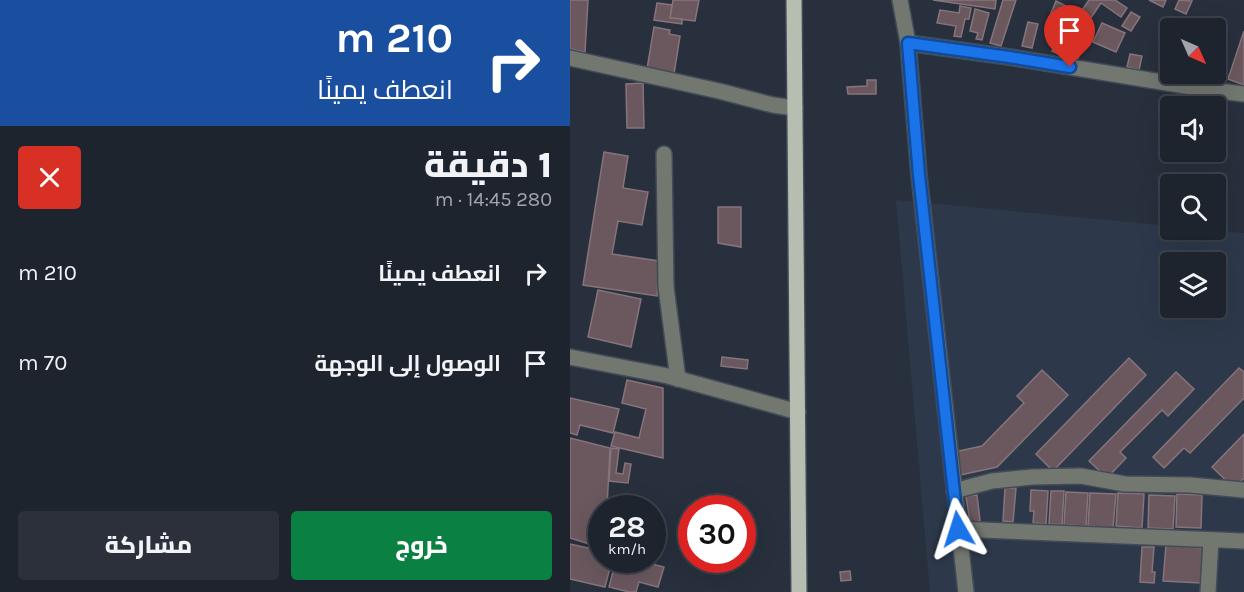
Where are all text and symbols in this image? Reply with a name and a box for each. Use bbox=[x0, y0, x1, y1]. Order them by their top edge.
pin bbox=[1044, 5, 1095, 67]
text: 210 m bbox=[336, 13, 453, 63]
icon: arrive bbox=[1053, 14, 1086, 47]
north arrow bbox=[1160, 18, 1226, 84]
map controls bbox=[1160, 18, 1226, 318]
icon: right bbox=[474, 24, 552, 102]
text: انعطف يمينًا bbox=[317, 74, 453, 106]
button: sound bbox=[1160, 96, 1226, 162]
text: 1 دقيقة bbox=[424, 144, 552, 186]
button: close bbox=[18, 146, 81, 209]
button: search bbox=[1160, 174, 1226, 240]
text: 280 m · 14:45 bbox=[435, 188, 552, 211]
button: layers bbox=[1160, 252, 1226, 318]
icon: right bbox=[519, 257, 552, 290]
text: 210 m bbox=[18, 260, 77, 286]
text: انعطف يمينًا bbox=[378, 261, 501, 287]
icon: arrive bbox=[519, 347, 552, 380]
text: 70 m bbox=[18, 350, 67, 376]
text: الوصول إلى الوجهة bbox=[315, 351, 501, 377]
speed limit sign: 30 bbox=[678, 495, 756, 573]
position arrow bbox=[926, 497, 990, 561]
text: 28 bbox=[608, 509, 646, 545]
button: مشاركة bbox=[18, 511, 279, 580]
button: خروج bbox=[291, 511, 552, 580]
text: km/h bbox=[608, 540, 646, 558]

